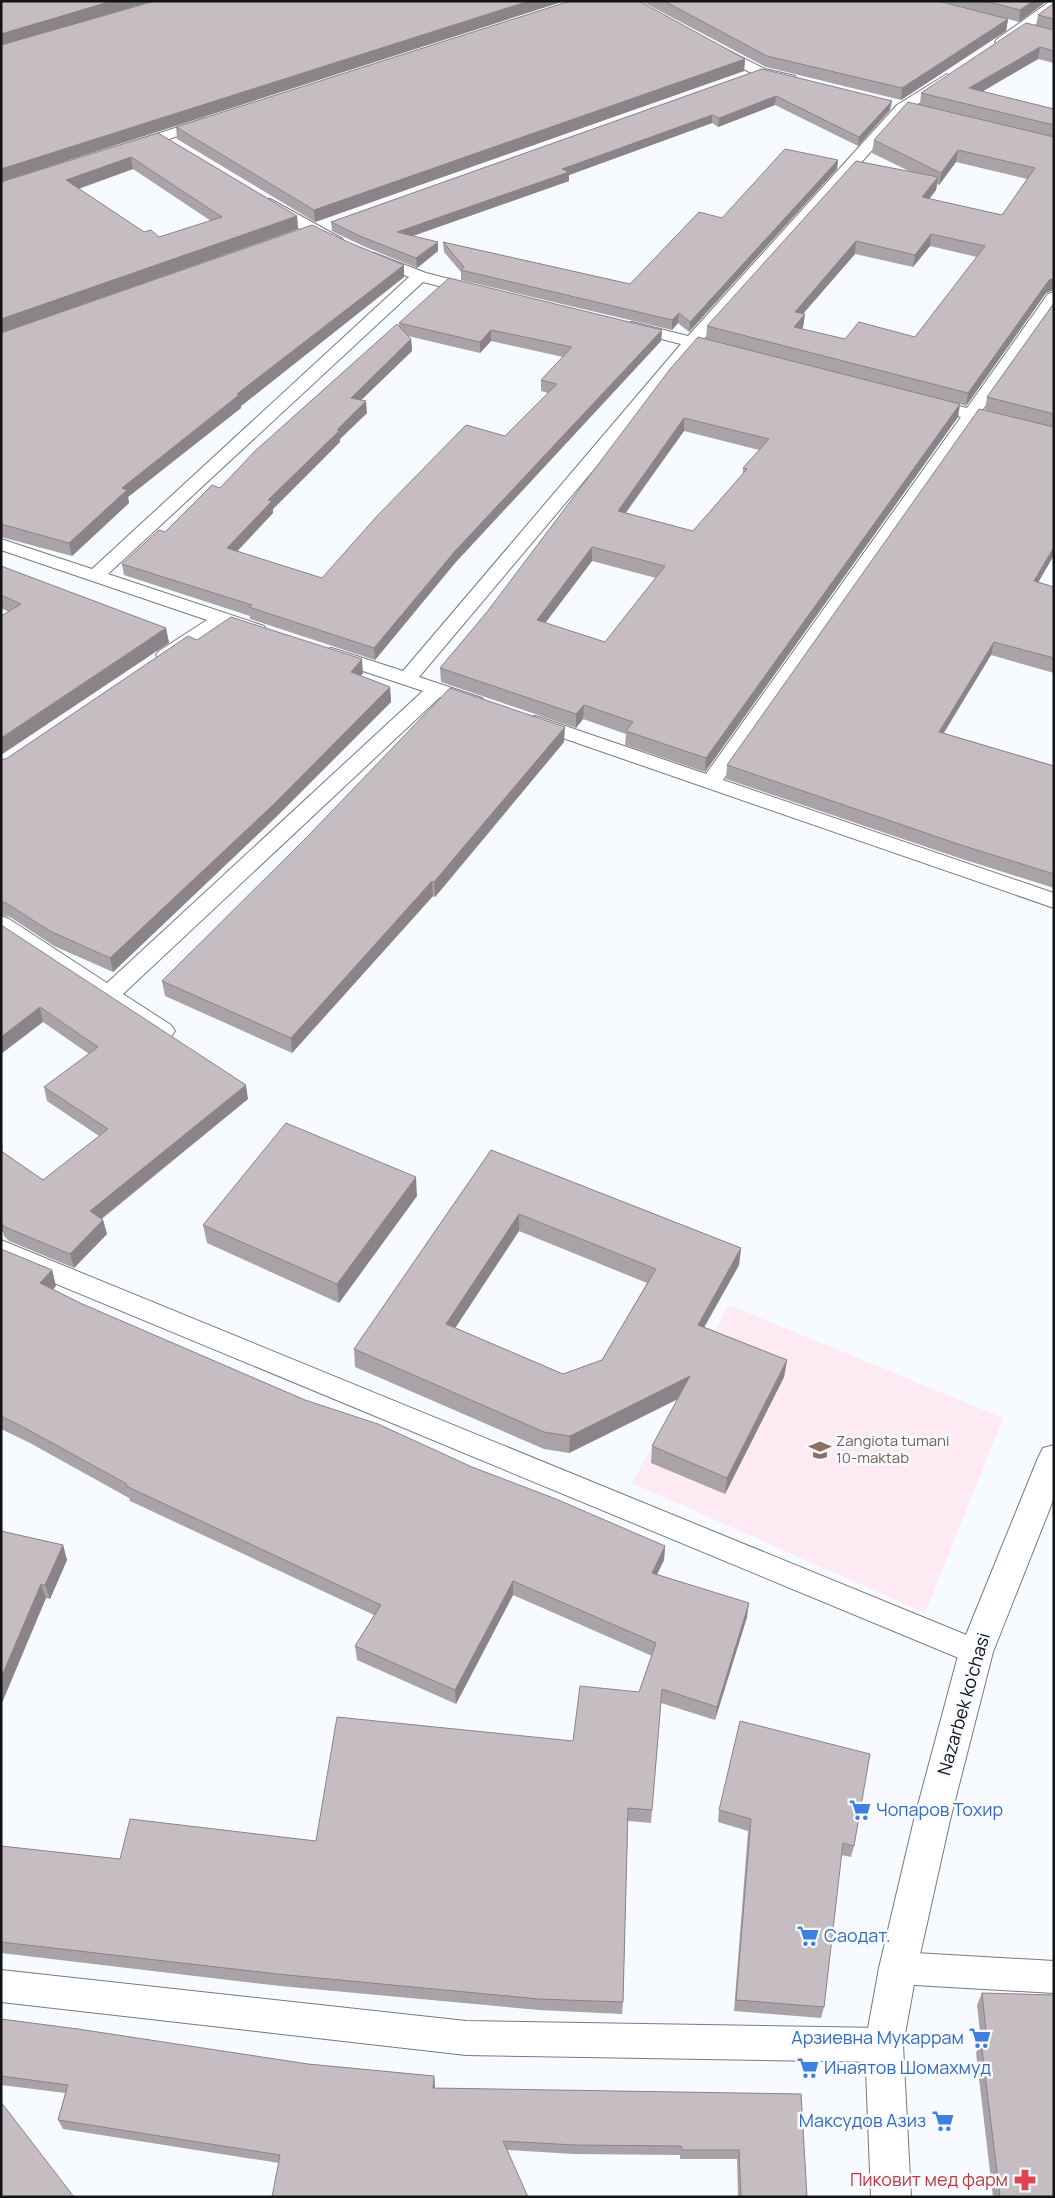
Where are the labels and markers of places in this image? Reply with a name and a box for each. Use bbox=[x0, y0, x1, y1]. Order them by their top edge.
place label: Zangiota tumani 10-maktab bbox=[836, 1430, 949, 1468]
school or university icon: Zangiota tumani 10-maktab bbox=[807, 1437, 833, 1463]
supermarket icon: Чопаров Тохир bbox=[847, 1797, 873, 1823]
place label: Чопаров Тохир bbox=[876, 1797, 1003, 1821]
supermarket icon: Саодат. bbox=[795, 1923, 821, 1949]
place label: Саодат. bbox=[824, 1923, 891, 1947]
place label: Арзиевна Мукаррам bbox=[791, 2025, 964, 2049]
supermarket icon: Арзиевна Мукаррам bbox=[967, 2025, 993, 2051]
supermarket icon: Инаятов Шомахмуд bbox=[795, 2055, 821, 2081]
place label: Инаятов Шомахмуд bbox=[824, 2055, 991, 2079]
place label: Максудов Азиз bbox=[799, 2108, 926, 2132]
supermarket icon: Максудов Азиз bbox=[930, 2108, 956, 2134]
place label: Пиковит мед фарм bbox=[850, 2167, 1008, 2191]
pharmacy icon: Пиковит мед фарм bbox=[1012, 2167, 1038, 2193]

